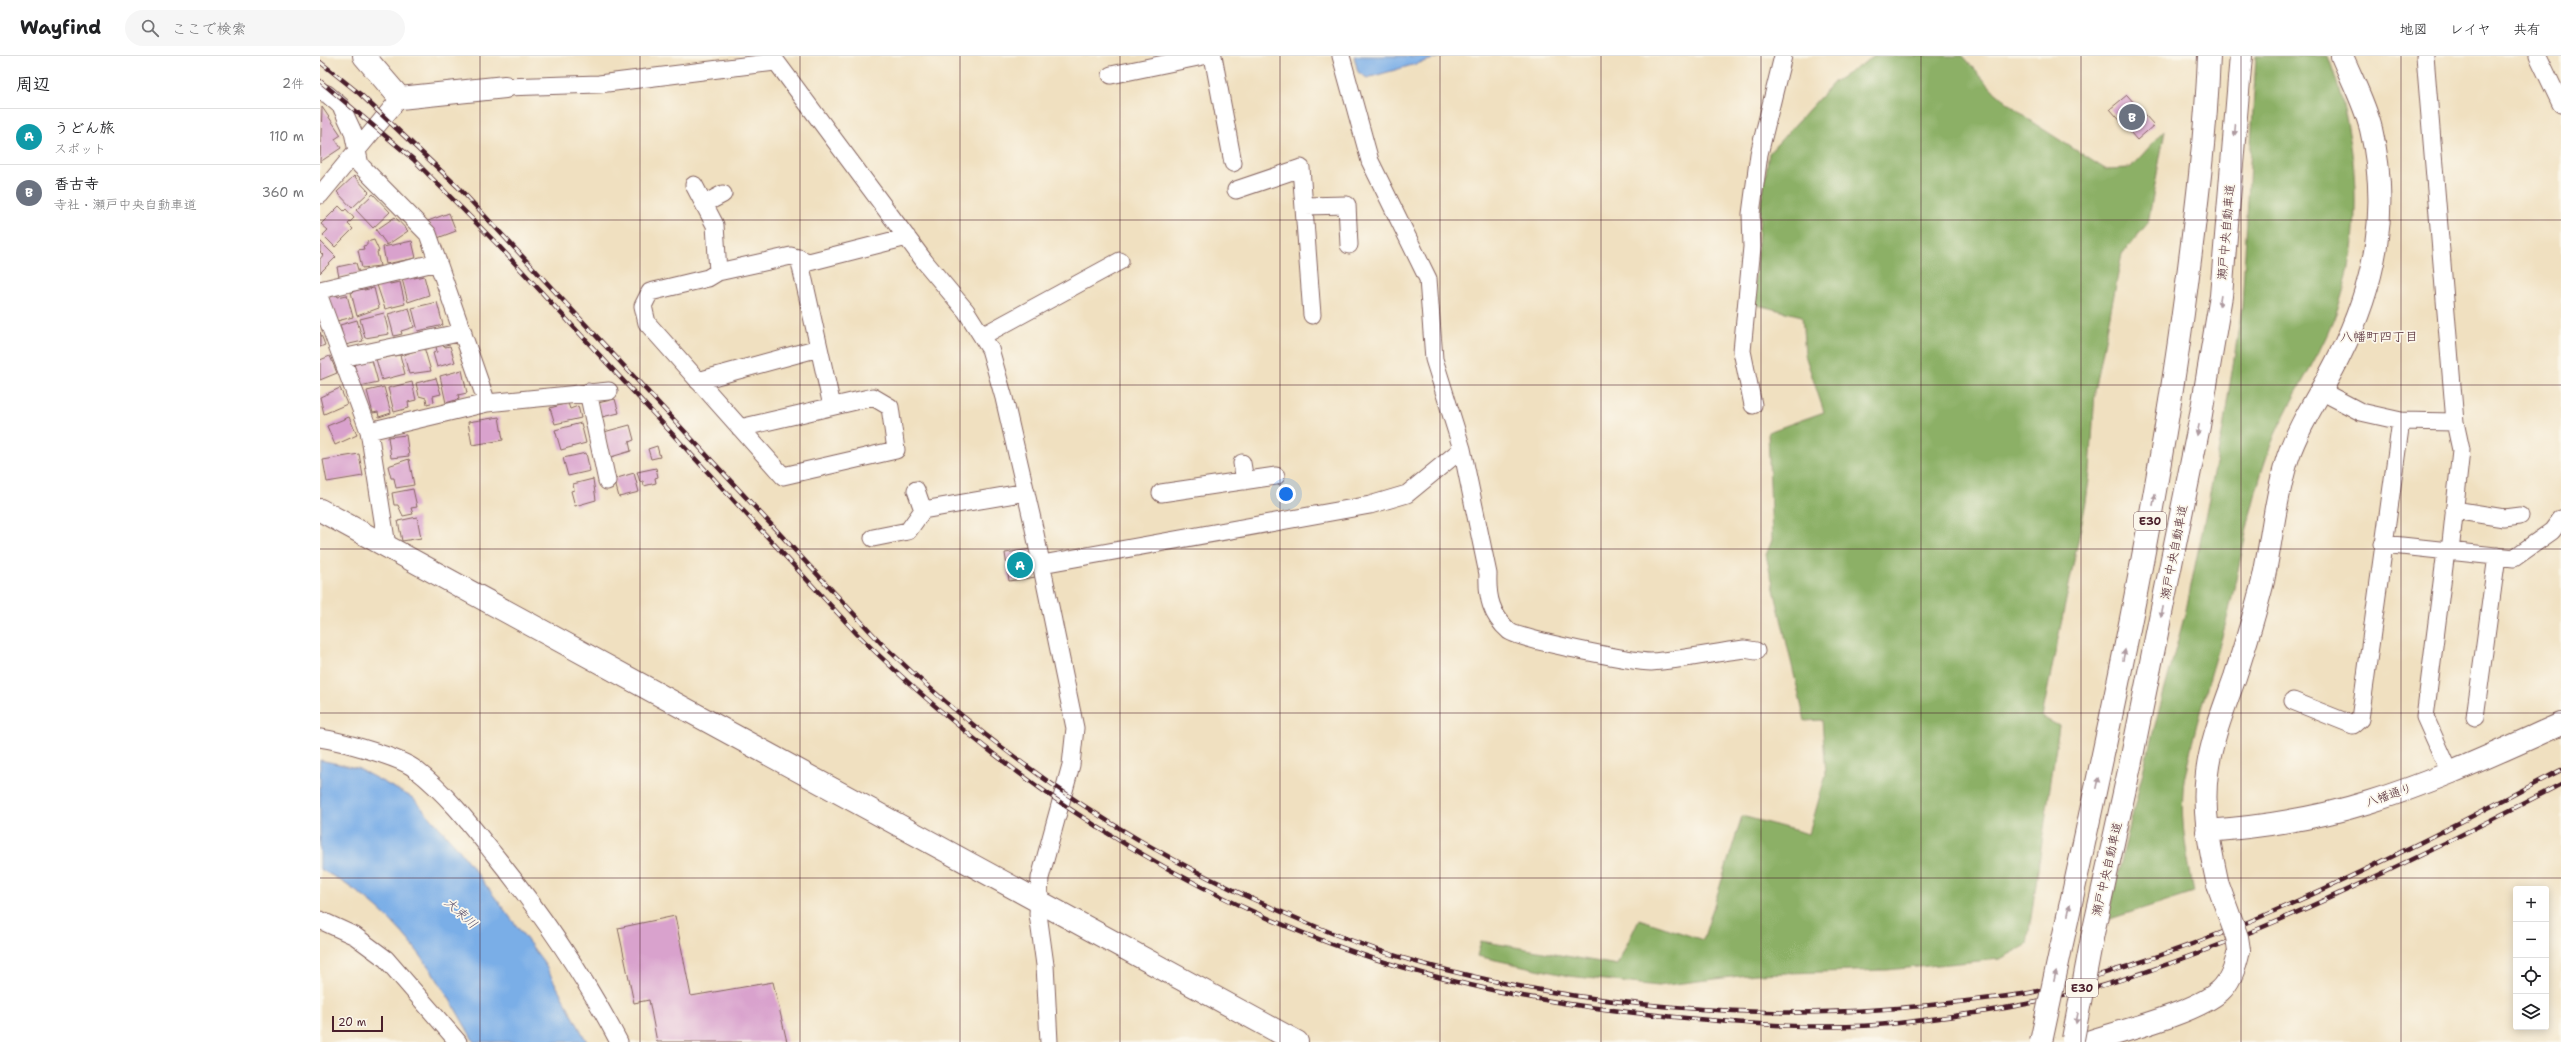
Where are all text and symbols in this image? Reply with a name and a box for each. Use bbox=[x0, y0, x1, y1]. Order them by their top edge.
search box bbox=[125, 10, 405, 46]
text: Wayfind bbox=[20, 15, 101, 40]
icon: search bbox=[139, 17, 161, 39]
text: ここで検索 bbox=[171, 19, 246, 39]
text: 地図 bbox=[2400, 20, 2428, 38]
text: レイヤ bbox=[2450, 20, 2491, 38]
text: 共有 bbox=[2513, 20, 2541, 38]
text: 周辺 bbox=[16, 73, 50, 95]
text: 2件 bbox=[282, 75, 304, 92]
pin: B bbox=[2119, 102, 2145, 132]
text: うどん旅 bbox=[54, 118, 115, 138]
one-way arrow bbox=[2232, 124, 2239, 136]
text: A bbox=[24, 128, 34, 145]
text: 110 m bbox=[269, 128, 304, 145]
text: スポット bbox=[54, 140, 106, 157]
text: 香古寺 bbox=[54, 174, 99, 194]
street label: 瀬戸中央自動車道 bbox=[2214, 183, 2238, 281]
text: B bbox=[25, 184, 33, 201]
text: 360 m bbox=[262, 184, 304, 201]
text: 寺社 · 瀬戸中央自動車道 bbox=[54, 196, 197, 213]
one-way arrow bbox=[2217, 295, 2223, 308]
district label: 八幡町四丁目 bbox=[2340, 328, 2418, 345]
one-way arrow bbox=[2195, 424, 2201, 436]
your location bbox=[1276, 484, 1296, 504]
one-way arrow bbox=[2151, 494, 2157, 506]
street label: 瀬戸中央自動車道 bbox=[2157, 503, 2191, 601]
road number: E30 bbox=[2134, 512, 2166, 530]
pin: A bbox=[1007, 550, 1033, 580]
one-way arrow bbox=[2158, 606, 2164, 618]
one-way arrow bbox=[2121, 649, 2127, 662]
one-way arrow bbox=[2095, 777, 2101, 789]
street label: 八幡通り bbox=[2364, 780, 2414, 810]
street label: 瀬戸中央自動車道 bbox=[2088, 820, 2126, 918]
map controls bbox=[2513, 886, 2549, 1030]
button: + bbox=[2513, 886, 2549, 922]
water label: 大束川 bbox=[441, 894, 481, 932]
one-way arrow bbox=[2067, 904, 2073, 916]
button: − bbox=[2513, 922, 2549, 958]
button: locate bbox=[2513, 958, 2549, 994]
one-way arrow bbox=[2052, 970, 2058, 983]
road number: E30 bbox=[2066, 979, 2098, 997]
button: layers bbox=[2513, 994, 2549, 1030]
one-way arrow bbox=[2074, 1012, 2080, 1024]
scale bar bbox=[332, 1014, 383, 1033]
text: 20 m bbox=[338, 1015, 366, 1030]

